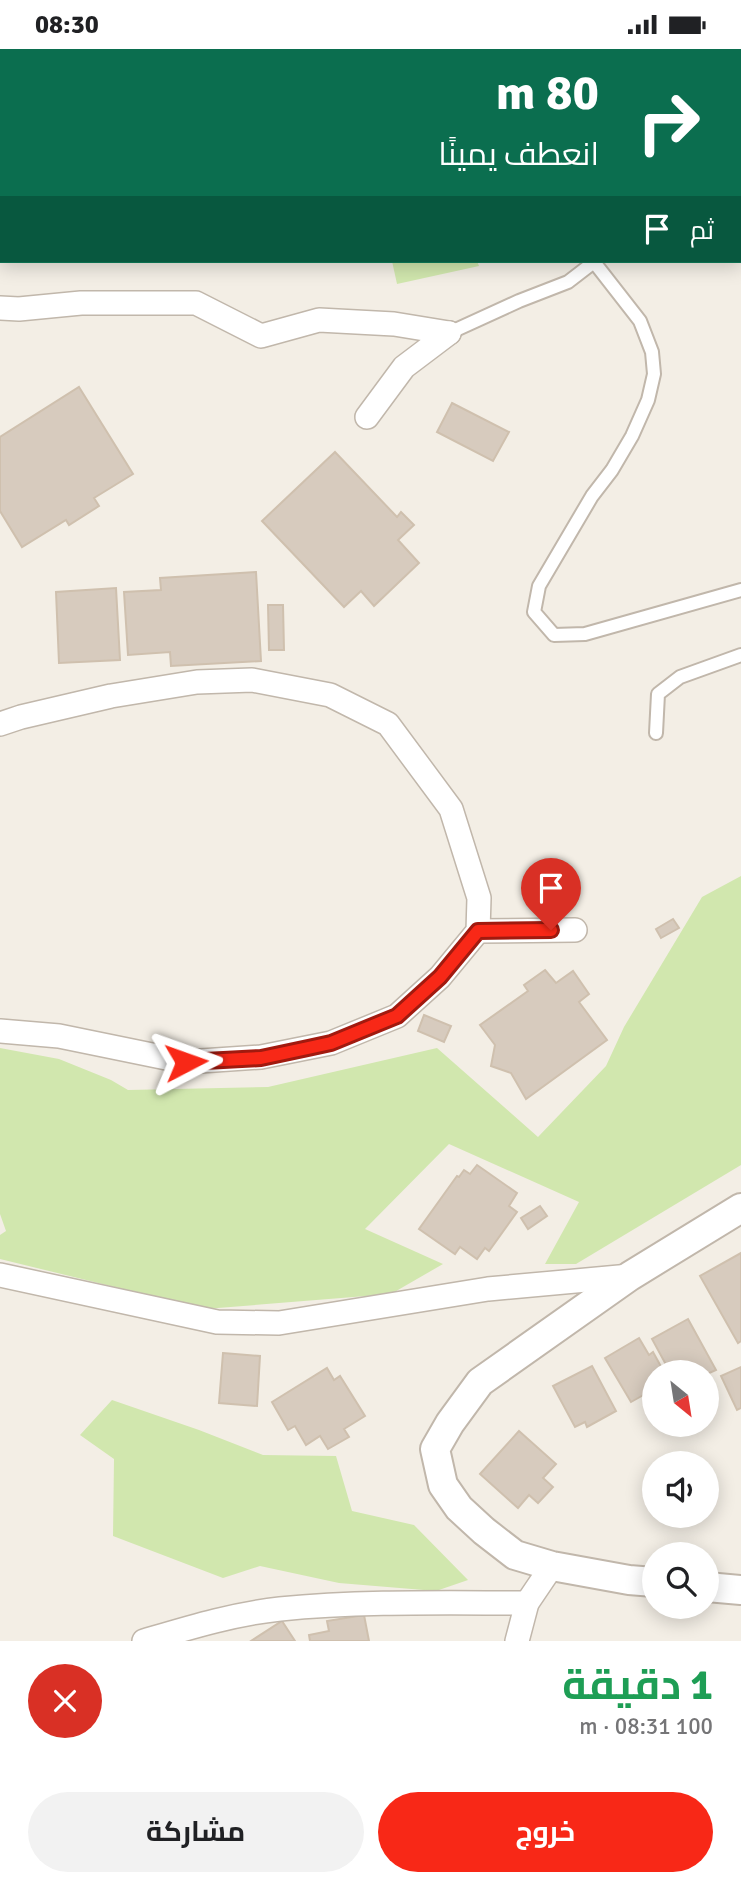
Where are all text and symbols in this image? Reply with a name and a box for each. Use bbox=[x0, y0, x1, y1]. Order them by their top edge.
text: 08:30 bbox=[35, 9, 99, 41]
text: 80 m bbox=[496, 63, 599, 123]
icon: right bbox=[623, 77, 714, 168]
text: انعطف يمينًا bbox=[438, 135, 599, 174]
icon: arrive bbox=[638, 210, 676, 248]
text: ثم bbox=[690, 215, 714, 247]
pin bbox=[521, 858, 581, 930]
icon: arrive bbox=[532, 869, 570, 907]
position arrow bbox=[149, 1025, 223, 1099]
north arrow bbox=[642, 1360, 719, 1437]
map controls bbox=[642, 1360, 719, 1619]
button: sound bbox=[642, 1451, 719, 1528]
button: search bbox=[642, 1542, 719, 1619]
text: 1 دقيقة bbox=[562, 1660, 713, 1711]
button: close bbox=[28, 1664, 102, 1738]
text: 100 m · 08:31 bbox=[579, 1712, 713, 1741]
button: مشاركة bbox=[28, 1792, 364, 1872]
button: خروج bbox=[378, 1792, 713, 1872]

